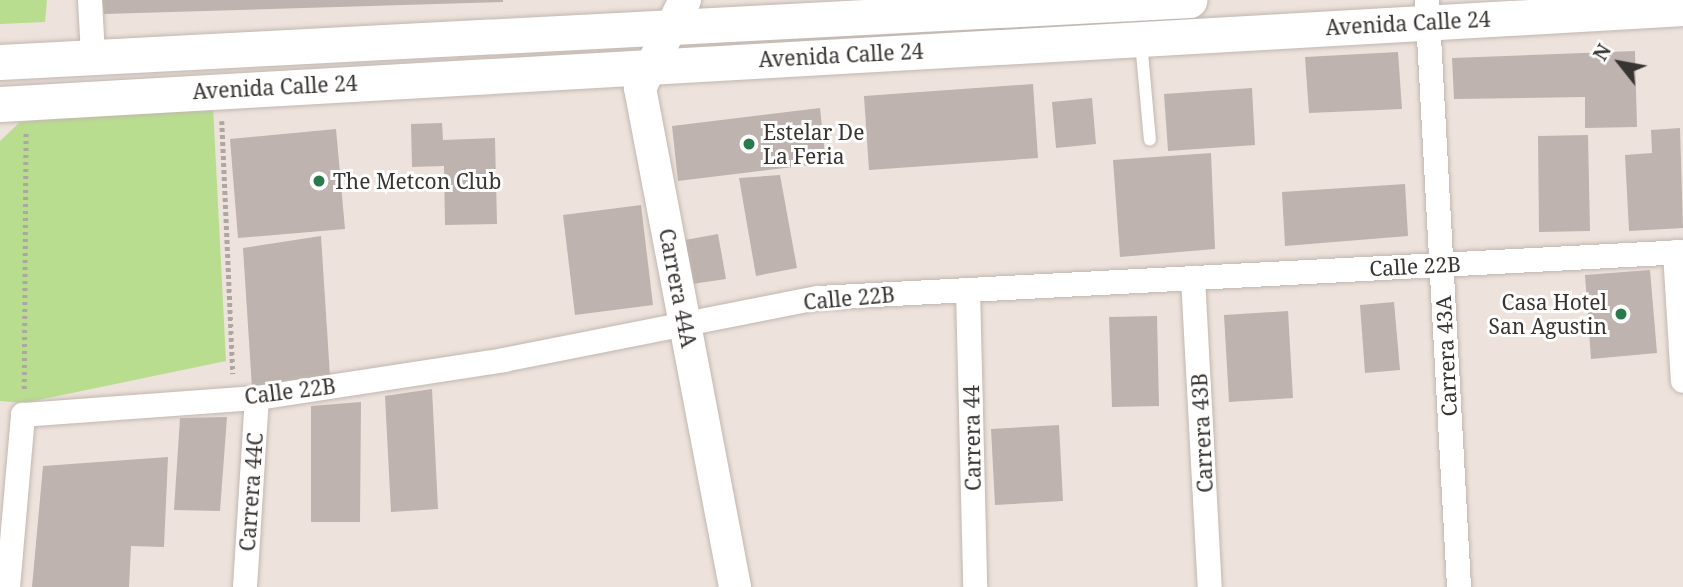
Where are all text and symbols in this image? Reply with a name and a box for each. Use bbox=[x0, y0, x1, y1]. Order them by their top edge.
street label: Avenida Calle 24 bbox=[1325, 6, 1491, 40]
north arrow bbox=[1585, 28, 1655, 98]
street label: Avenida Calle 24 bbox=[758, 38, 924, 72]
text: N bbox=[1587, 39, 1617, 65]
street label: Avenida Calle 24 bbox=[192, 70, 358, 104]
place label: Estelar De La Feria bbox=[763, 119, 864, 169]
marker: Estelar De La Feria bbox=[741, 136, 757, 152]
place label: The Metcon Club bbox=[333, 168, 501, 194]
marker: The Metcon Club bbox=[311, 173, 327, 189]
street label: Carrera 44A bbox=[654, 226, 702, 350]
street label: Calle 22B bbox=[1369, 251, 1461, 281]
street label: Calle 22B bbox=[802, 281, 896, 315]
place label: Casa Hotel San Agustin bbox=[1489, 289, 1607, 339]
street label: Carrera 43A bbox=[1430, 295, 1462, 417]
marker: Casa Hotel San Agustin bbox=[1613, 306, 1629, 322]
street label: Calle 22B bbox=[243, 373, 337, 409]
street label: Carrera 43B bbox=[1186, 373, 1218, 493]
street label: Carrera 44 bbox=[958, 385, 986, 491]
street label: Carrera 44C bbox=[234, 432, 268, 552]

